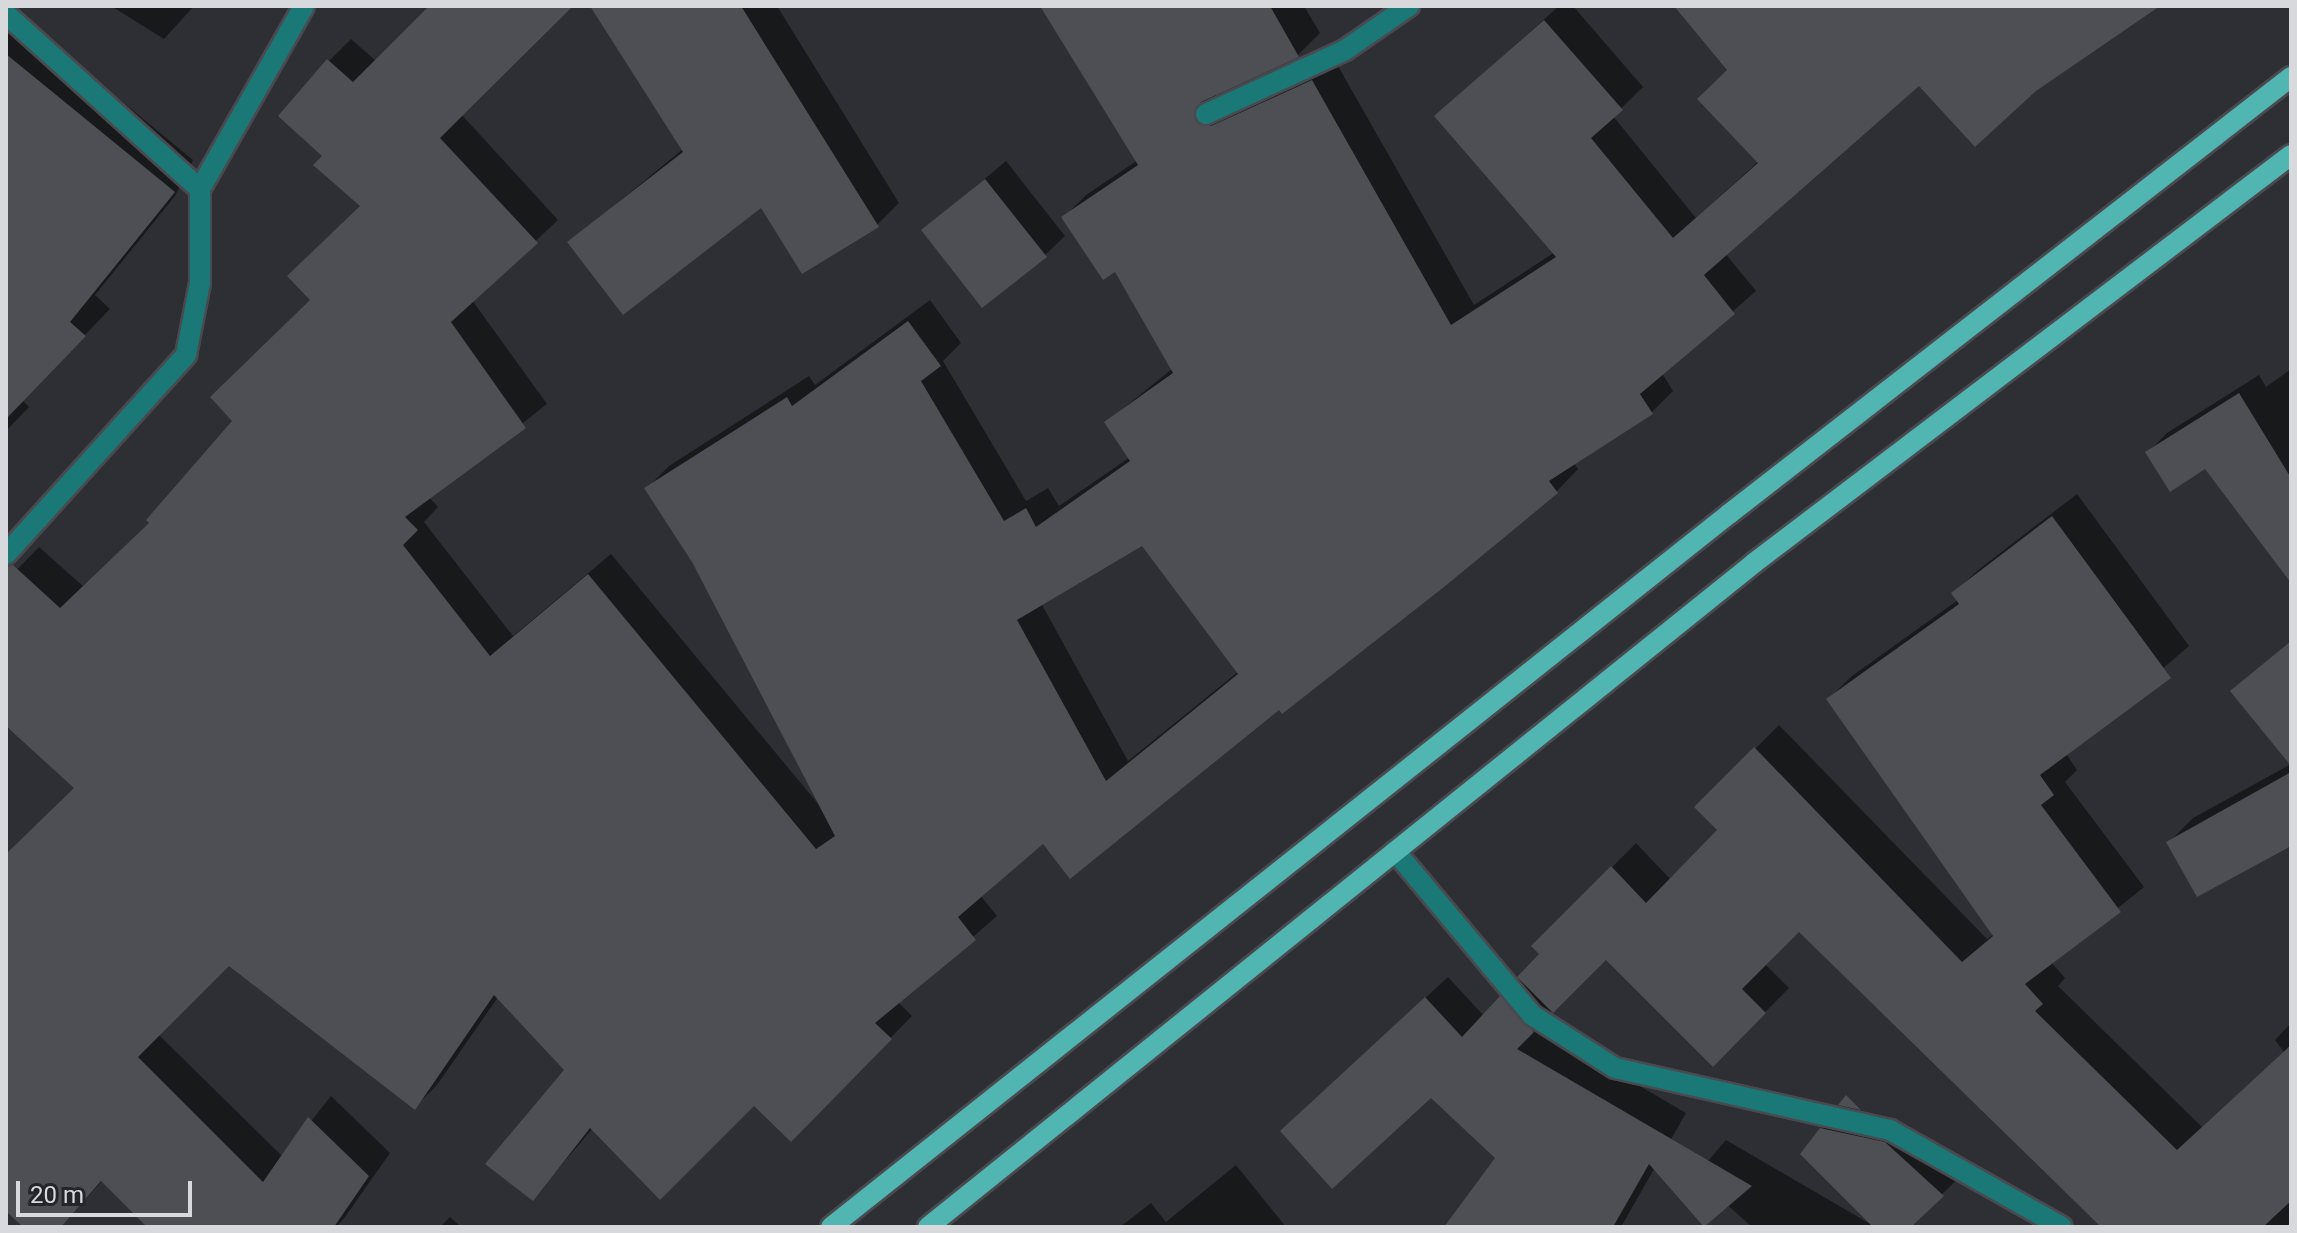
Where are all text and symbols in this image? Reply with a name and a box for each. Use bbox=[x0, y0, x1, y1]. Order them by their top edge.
scale bar bbox=[20, 1165, 196, 1215]
text: 20 m bbox=[30, 1181, 84, 1209]

